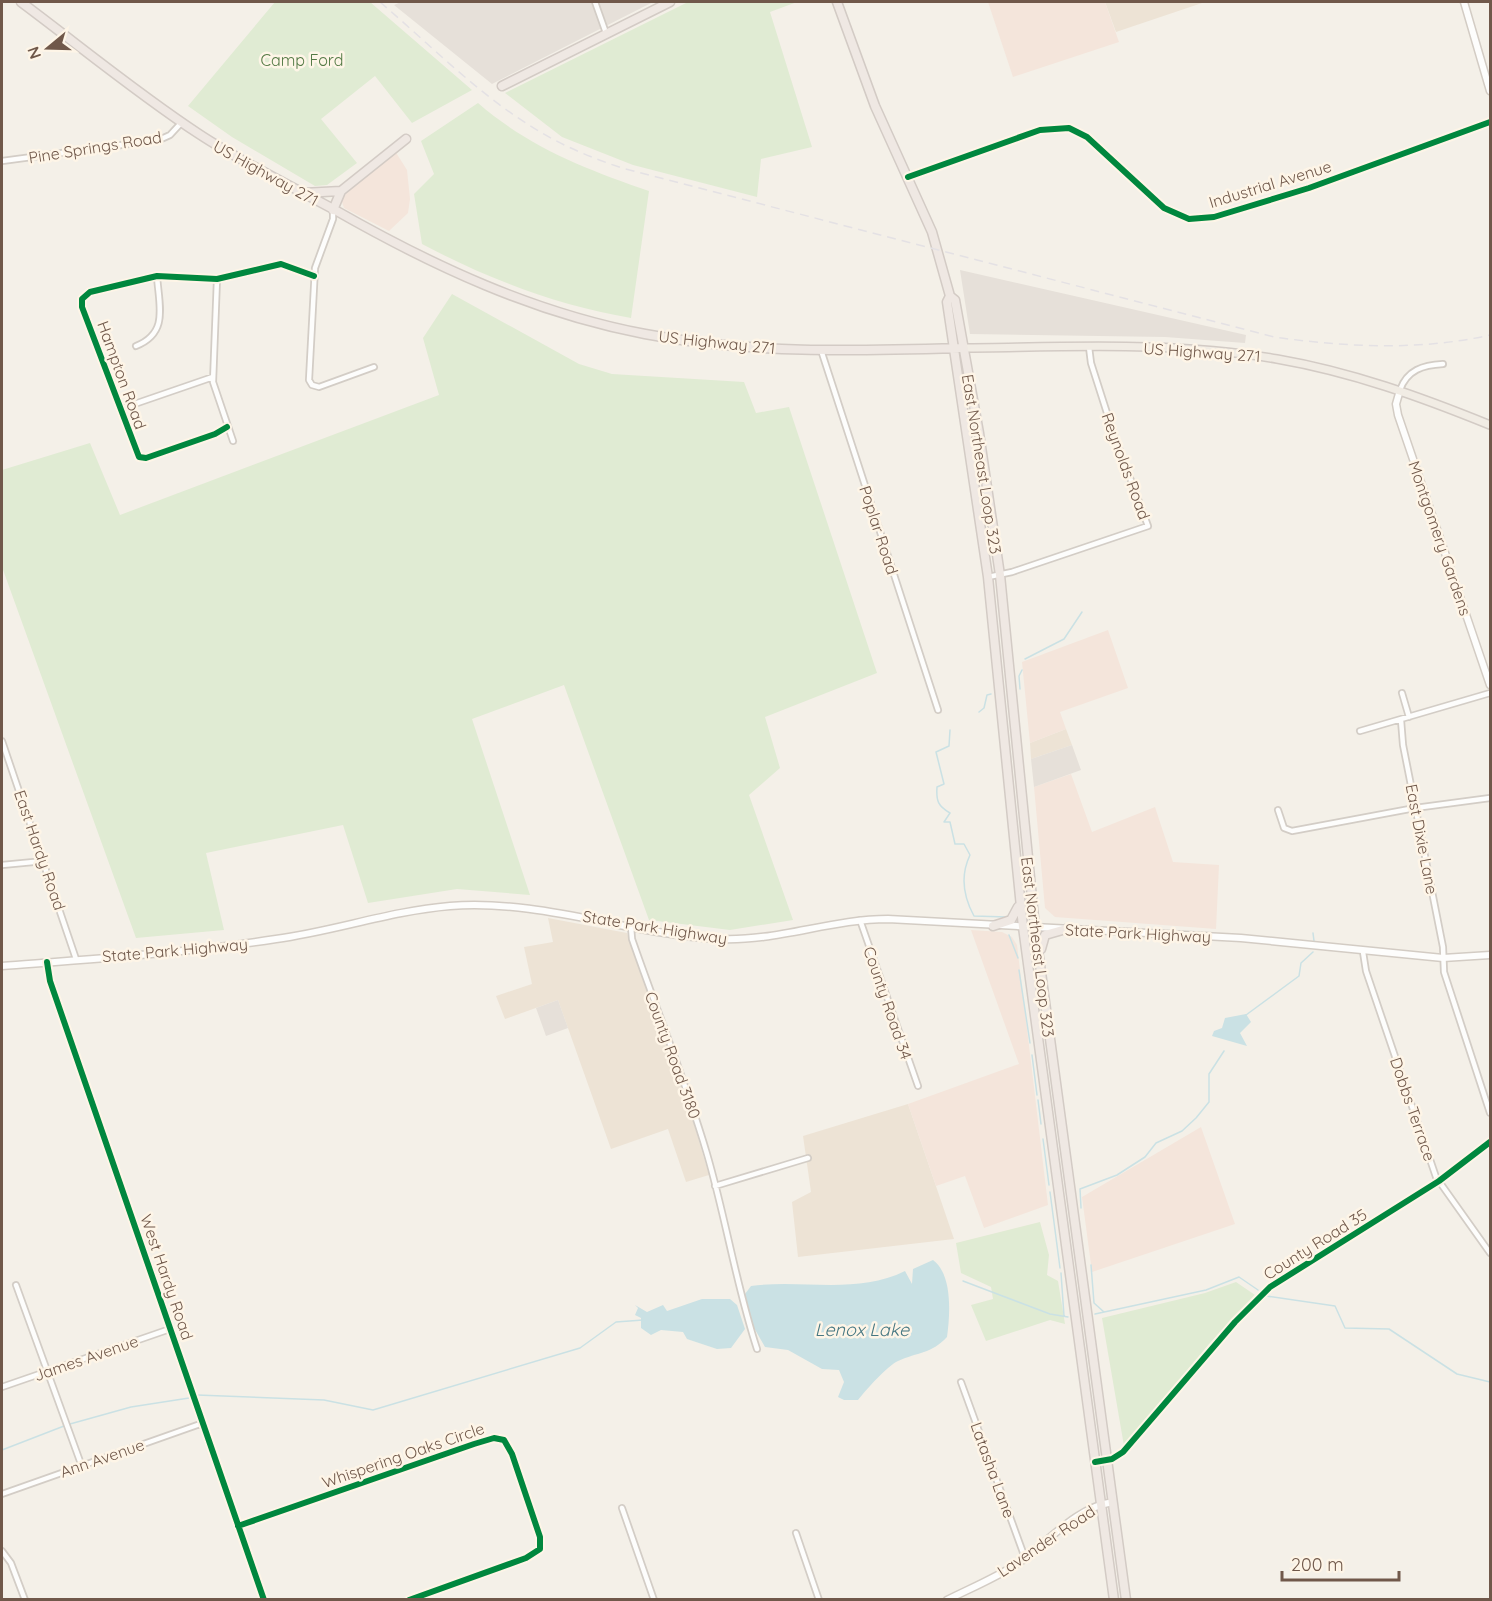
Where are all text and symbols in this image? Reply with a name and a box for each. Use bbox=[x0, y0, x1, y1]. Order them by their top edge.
north arrow bbox=[18, 18, 78, 78]
text: N bbox=[22, 44, 45, 62]
park label: Camp Ford bbox=[261, 50, 343, 70]
street label: Pine Springs Road bbox=[27, 127, 163, 167]
street label: US Highway 271 bbox=[210, 136, 322, 210]
street label: Industrial Avenue bbox=[1206, 156, 1334, 212]
street label: Hampton Road bbox=[93, 318, 151, 432]
street label: US Highway 271 bbox=[658, 326, 776, 358]
street label: US Highway 271 bbox=[1143, 338, 1261, 366]
street label: East Northeast Loop 323 bbox=[958, 373, 1006, 555]
street label: Reynolds Road bbox=[1097, 410, 1155, 522]
street label: Montgomery Gardens bbox=[1404, 458, 1476, 618]
street label: Poplar Road bbox=[855, 483, 903, 577]
street label: East Dixie Lane bbox=[1401, 782, 1443, 896]
street label: East Hardy Road bbox=[10, 787, 70, 913]
street label: East Northeast Loop 323 bbox=[1017, 856, 1059, 1038]
street label: State Park Highway bbox=[581, 906, 729, 948]
street label: State Park Highway bbox=[1065, 919, 1211, 947]
street label: State Park Highway bbox=[101, 934, 249, 966]
street label: County Road 34 bbox=[859, 944, 917, 1062]
street label: County Road 3180 bbox=[641, 989, 705, 1121]
street label: Dobbs Terrace bbox=[1386, 1054, 1440, 1164]
street label: County Road 35 bbox=[1259, 1204, 1371, 1284]
street label: West Hardy Road bbox=[136, 1212, 198, 1342]
water label: Lenox Lake bbox=[815, 1318, 910, 1341]
street label: James Avenue bbox=[31, 1331, 141, 1385]
street label: Whispering Oaks Circle bbox=[319, 1418, 487, 1492]
street label: Latasha Lane bbox=[966, 1419, 1020, 1521]
street label: Ann Avenue bbox=[57, 1434, 147, 1482]
street label: Lavender Road bbox=[993, 1501, 1099, 1581]
scale bar bbox=[1282, 1544, 1399, 1582]
text: 200 m bbox=[1291, 1553, 1344, 1576]

